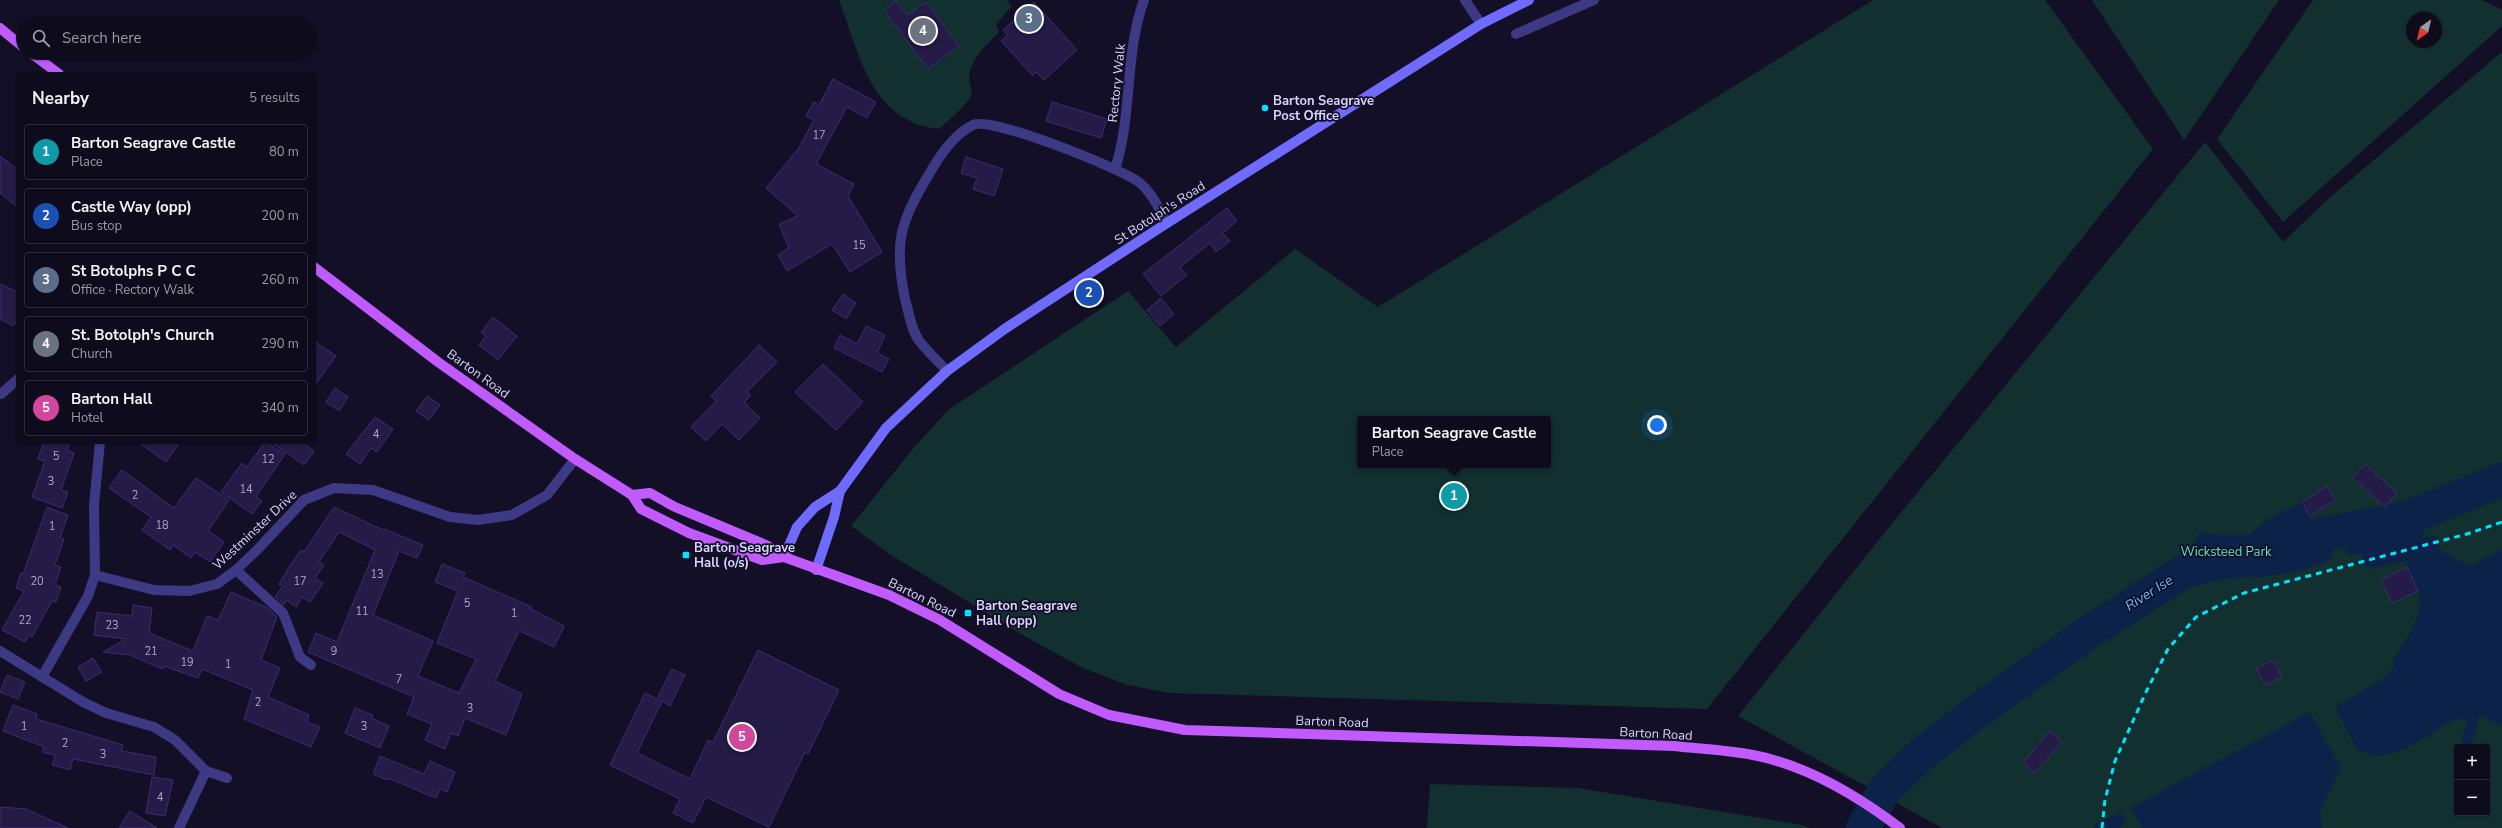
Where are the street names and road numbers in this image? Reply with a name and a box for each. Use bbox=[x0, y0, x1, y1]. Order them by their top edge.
street label: Rectory Walk bbox=[1104, 42, 1130, 123]
street label: St Botolph's Road bbox=[1111, 177, 1209, 249]
street label: Barton Road bbox=[443, 345, 513, 403]
street label: Westminster Drive bbox=[209, 486, 301, 574]
street label: Barton Road bbox=[885, 574, 959, 622]
street label: Barton Road bbox=[1295, 712, 1369, 732]
street label: Barton Road bbox=[1619, 723, 1693, 745]

